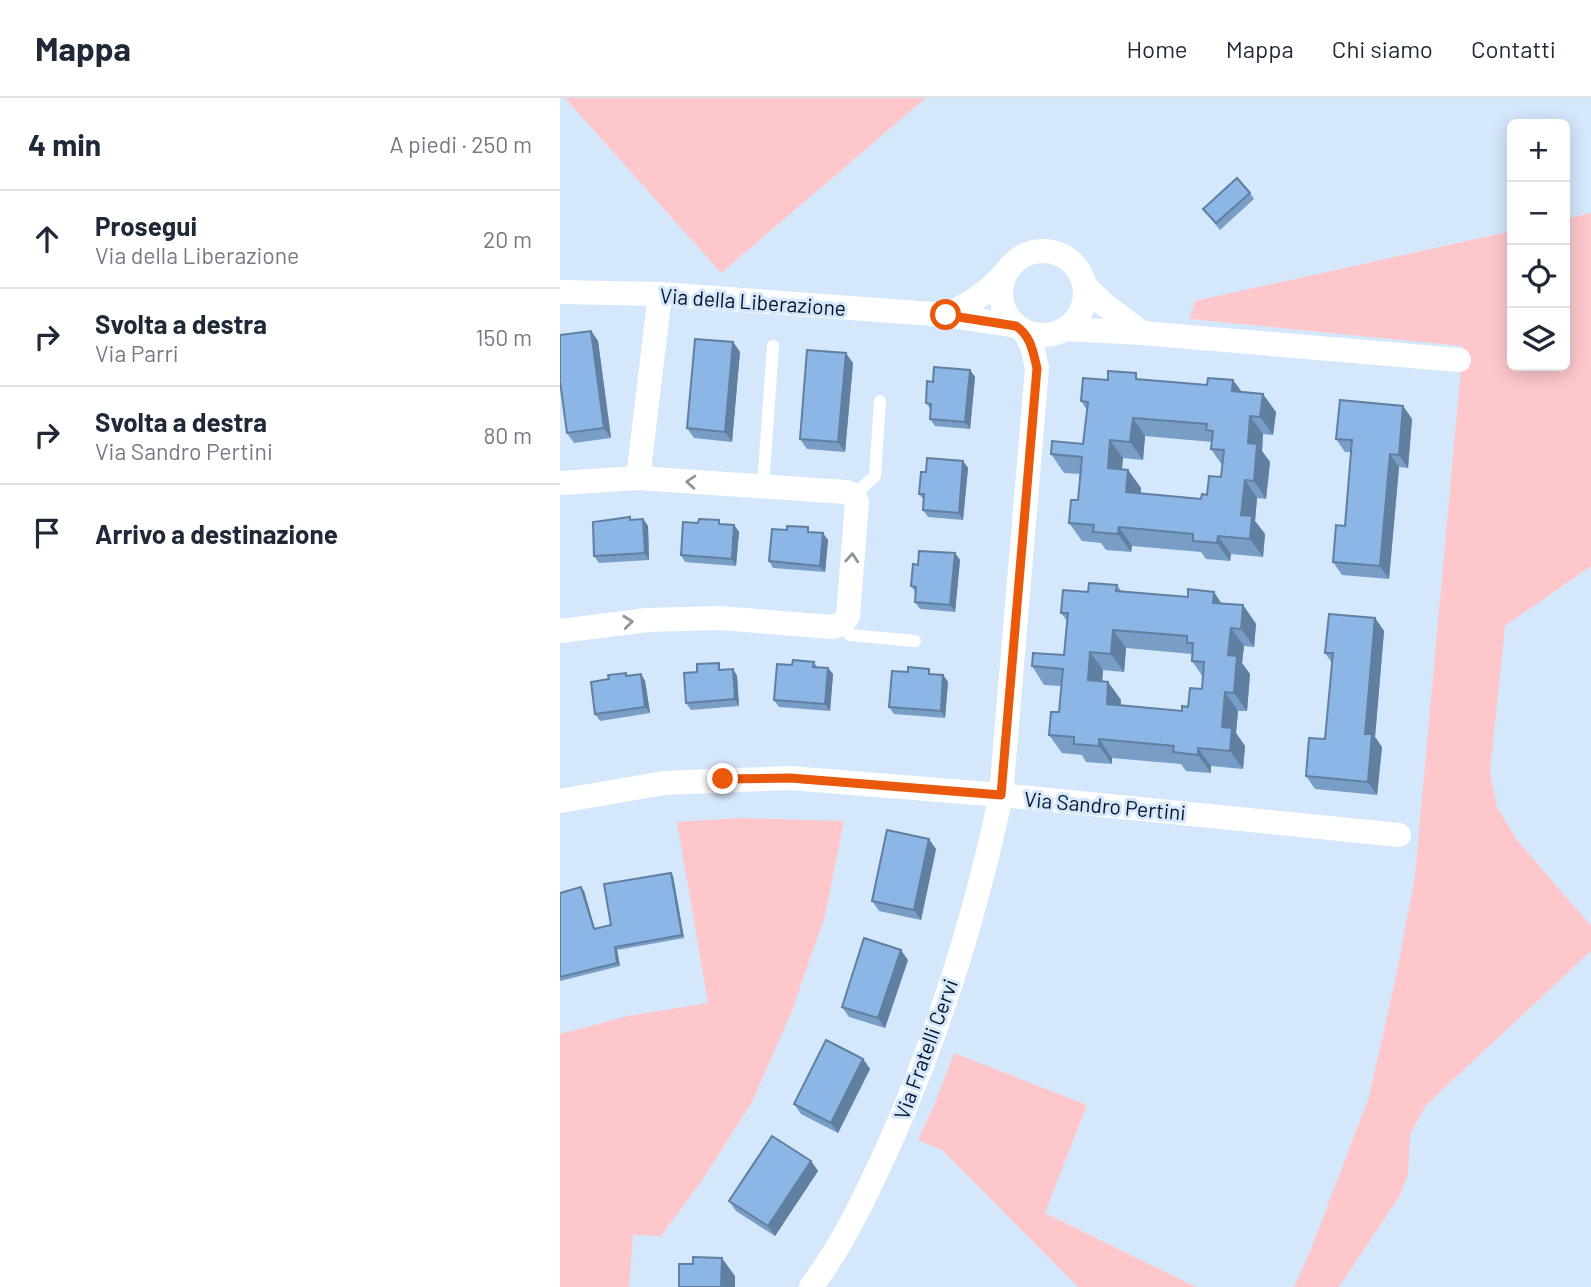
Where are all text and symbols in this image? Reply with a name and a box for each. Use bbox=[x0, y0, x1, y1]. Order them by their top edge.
text: Mappa bbox=[35, 28, 131, 68]
text: Home bbox=[1126, 34, 1188, 63]
text: Mappa bbox=[1226, 34, 1294, 63]
text: Chi siamo bbox=[1332, 34, 1433, 63]
text: Contatti bbox=[1471, 34, 1556, 63]
map controls bbox=[1507, 119, 1570, 371]
button: + bbox=[1507, 119, 1570, 182]
text: 4 min bbox=[28, 126, 101, 162]
text: A piedi · 250 m bbox=[389, 130, 532, 158]
button: − bbox=[1507, 182, 1570, 245]
text: Prosegui bbox=[95, 210, 197, 241]
icon: ahead bbox=[28, 220, 66, 258]
text: 20 m bbox=[483, 225, 532, 253]
text: Via della Liberazione bbox=[95, 241, 299, 269]
button: locate bbox=[1507, 245, 1570, 308]
street label: Via della Liberazione bbox=[659, 282, 847, 320]
route start bbox=[930, 299, 961, 330]
text: Svolta a destra bbox=[95, 308, 267, 339]
button: layers bbox=[1507, 308, 1570, 371]
icon: right bbox=[28, 318, 66, 356]
text: 150 m bbox=[476, 323, 532, 351]
text: Via Parri bbox=[95, 339, 179, 367]
text: Svolta a destra bbox=[95, 406, 267, 437]
icon: right bbox=[28, 416, 66, 454]
text: 80 m bbox=[483, 421, 532, 449]
text: Via Sandro Pertini bbox=[95, 437, 273, 465]
one-way arrow bbox=[685, 474, 696, 489]
icon: arrive bbox=[28, 514, 66, 552]
text: Arrivo a destinazione bbox=[95, 518, 338, 549]
one-way arrow bbox=[844, 552, 859, 563]
one-way arrow bbox=[622, 615, 633, 630]
route end bbox=[707, 763, 738, 794]
street label: Via Sandro Pertini bbox=[1023, 785, 1187, 825]
street label: Via Fratelli Cervi bbox=[888, 975, 962, 1123]

